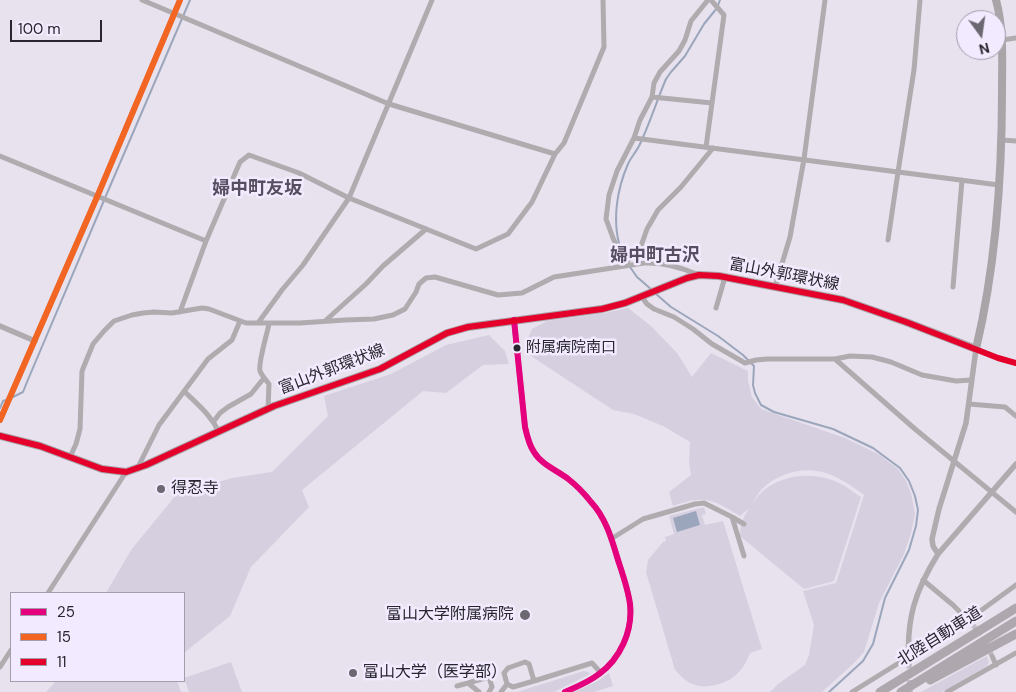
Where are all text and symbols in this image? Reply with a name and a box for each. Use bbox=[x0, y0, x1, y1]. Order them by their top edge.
scale bar bbox=[12, 10, 105, 42]
north arrow bbox=[956, 10, 1006, 60]
text: 100 m bbox=[18, 19, 61, 39]
text: N bbox=[977, 39, 992, 59]
district label: 婦中町友坂 bbox=[212, 178, 302, 200]
district label: 婦中町古沢 bbox=[610, 245, 700, 267]
street label: 富山外郭環状線 bbox=[727, 255, 841, 295]
place label: 附属病院南口 bbox=[526, 339, 616, 357]
street label: 富山外郭環状線 bbox=[276, 341, 388, 399]
marker: 附属病院南口 bbox=[512, 343, 522, 353]
place label: 得忍寺 bbox=[171, 479, 219, 499]
marker: 得忍寺 bbox=[155, 483, 167, 495]
legend bbox=[10, 592, 185, 682]
text: 25 bbox=[57, 602, 75, 622]
street label: 北陸自動車道 bbox=[894, 603, 986, 671]
place label: 富山大学附属病院 bbox=[386, 605, 514, 625]
marker: 富山大学附属病院 bbox=[518, 608, 532, 622]
text: 15 bbox=[57, 627, 71, 647]
text: 11 bbox=[57, 652, 66, 672]
place label: 富山大学（医学部） bbox=[363, 663, 507, 683]
marker: 富山大学（医学部） bbox=[347, 667, 359, 679]

